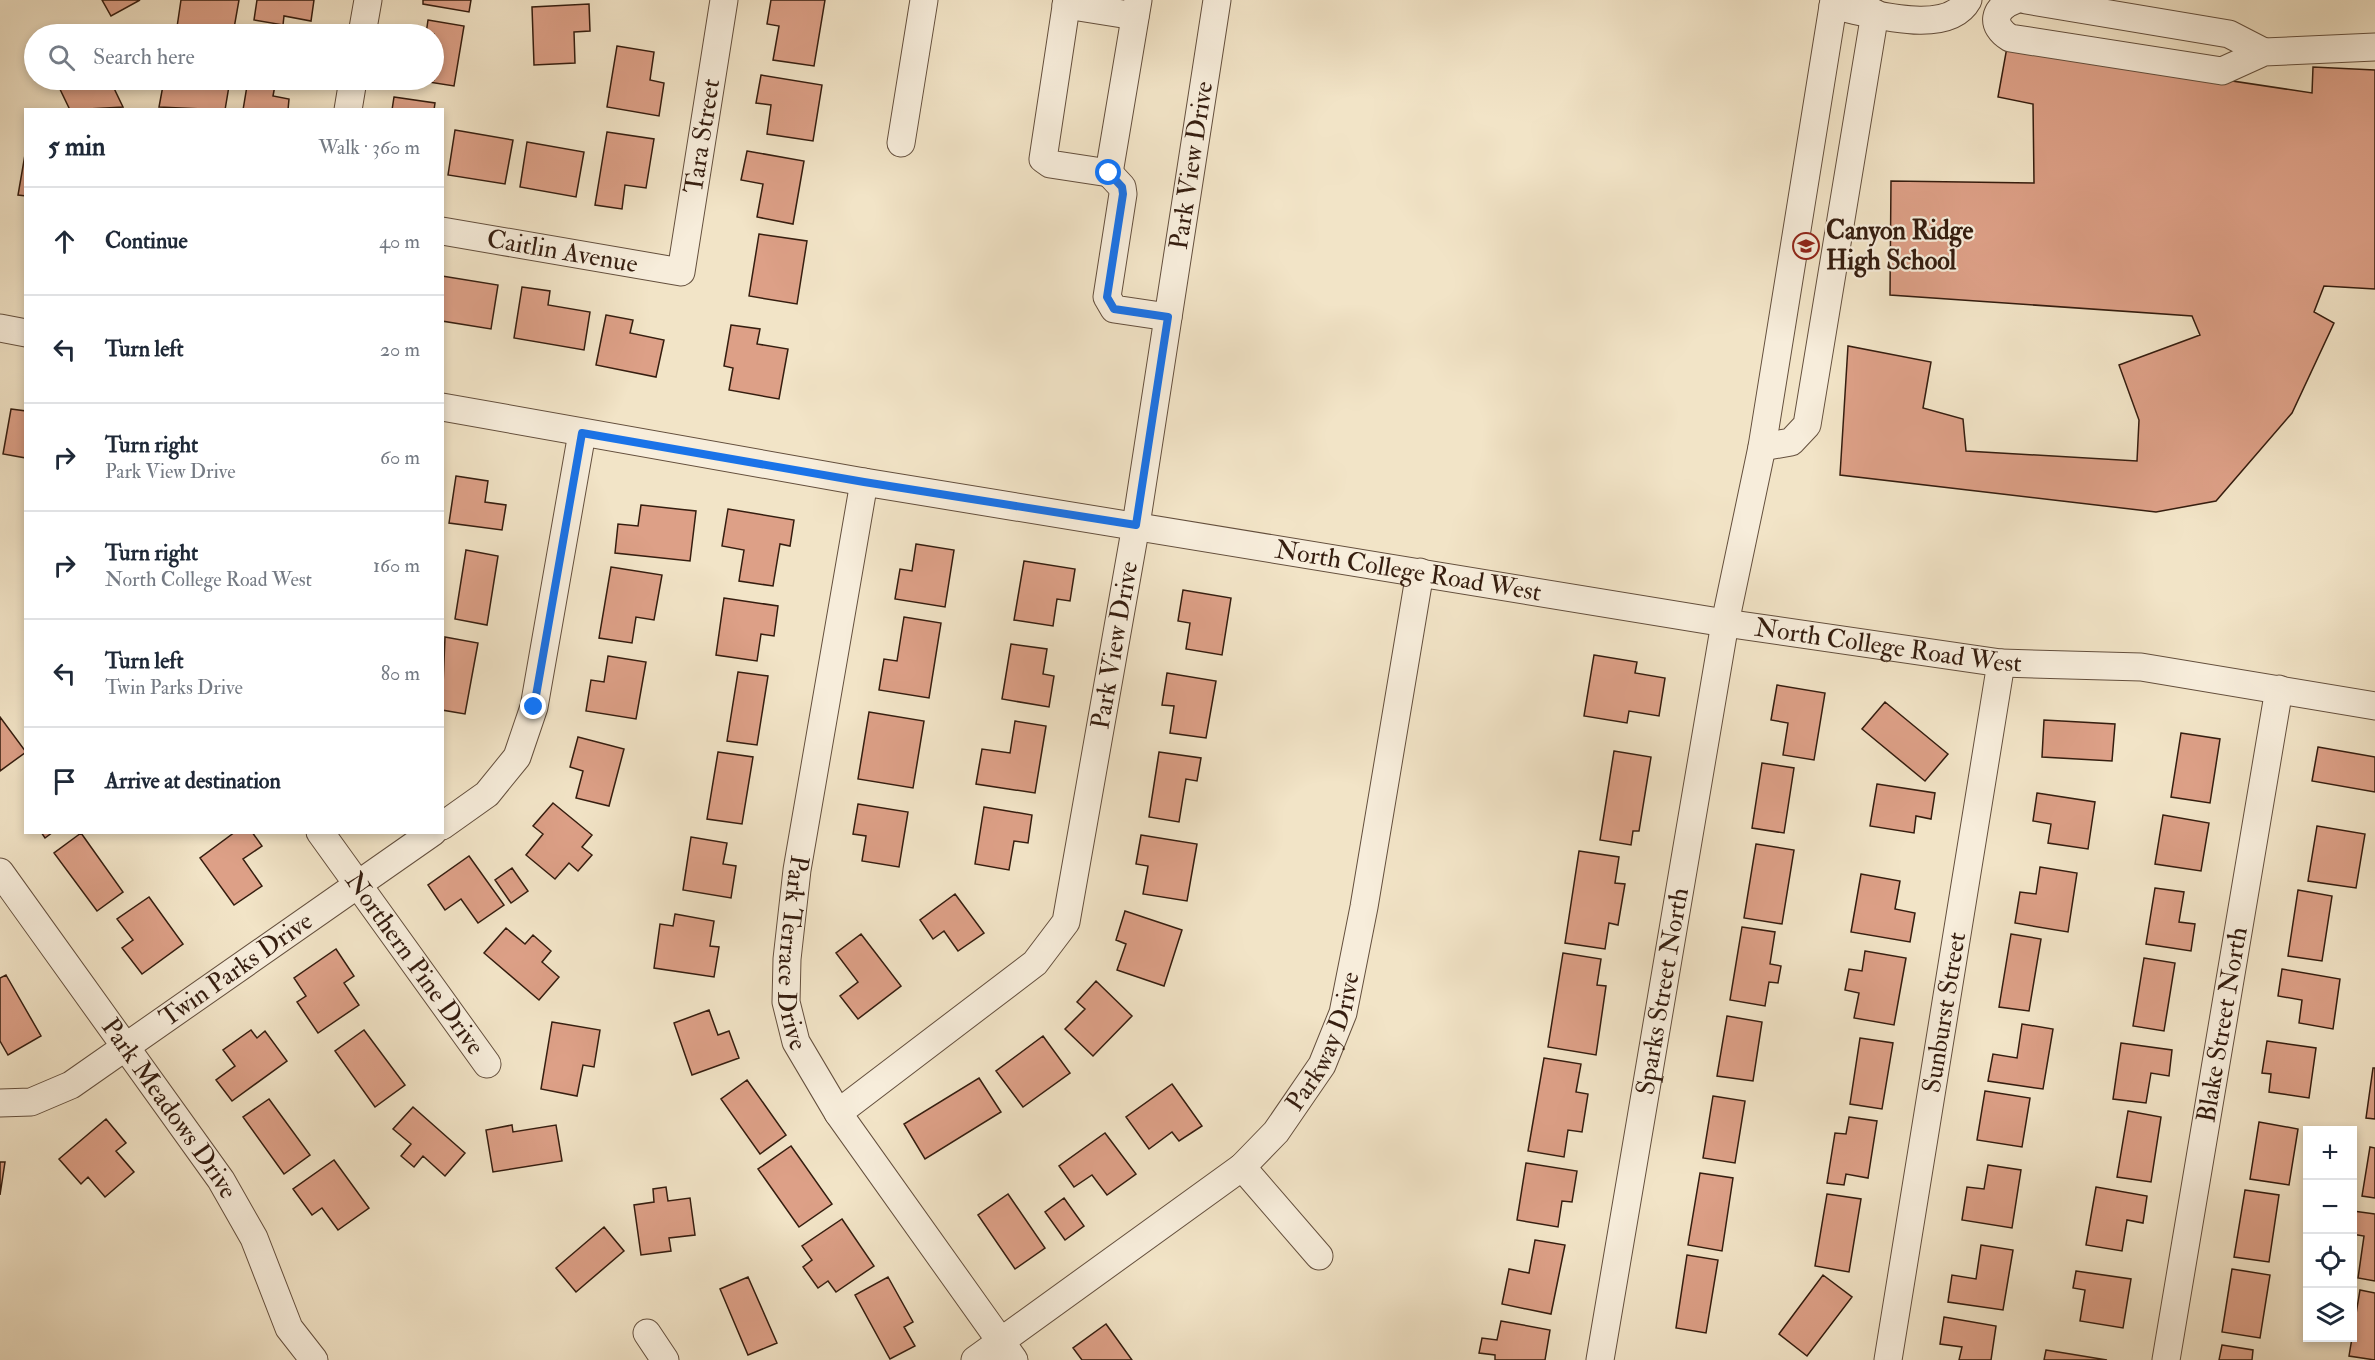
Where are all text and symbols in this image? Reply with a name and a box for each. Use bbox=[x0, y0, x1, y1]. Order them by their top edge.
search box bbox=[24, 24, 444, 90]
icon: search bbox=[45, 41, 78, 74]
text: Search here bbox=[93, 43, 195, 71]
street label: Tara Street bbox=[678, 77, 727, 196]
street label: Park View Drive bbox=[1163, 79, 1220, 252]
text: 5 min bbox=[48, 131, 105, 163]
text: Walk · 360 m bbox=[318, 135, 420, 160]
route start bbox=[1095, 159, 1121, 185]
place label: Canyon Ridge High School bbox=[1826, 215, 1973, 278]
street label: Caitlin Avenue bbox=[484, 223, 640, 280]
icon: ahead bbox=[48, 225, 81, 258]
text: Continue bbox=[105, 227, 188, 255]
text: 40 m bbox=[379, 229, 420, 254]
school or university icon: Canyon Ridge High School bbox=[1791, 231, 1821, 261]
icon: left bbox=[48, 333, 81, 366]
text: Turn left bbox=[105, 335, 184, 363]
text: 20 m bbox=[380, 337, 420, 362]
text: Turn right bbox=[105, 431, 198, 459]
icon: right bbox=[48, 441, 81, 474]
text: 60 m bbox=[380, 445, 420, 470]
text: Park View Drive bbox=[105, 459, 236, 484]
street label: North College Road West bbox=[1273, 534, 1544, 609]
text: Turn right bbox=[105, 539, 198, 567]
icon: right bbox=[48, 549, 81, 582]
text: 160 m bbox=[373, 553, 420, 578]
street label: Park View Drive bbox=[1084, 559, 1145, 732]
text: North College Road West bbox=[105, 567, 312, 592]
street label: North College Road West bbox=[1753, 611, 2022, 680]
text: Turn left bbox=[105, 647, 184, 675]
icon: left bbox=[48, 657, 81, 690]
text: 80 m bbox=[381, 661, 420, 686]
text: Twin Parks Drive bbox=[105, 675, 243, 700]
route end bbox=[520, 693, 546, 719]
icon: arrive bbox=[48, 765, 81, 798]
text: Arrive at destination bbox=[105, 767, 281, 795]
street label: Park Terrace Drive bbox=[770, 853, 815, 1057]
street label: Northern Pine Drive bbox=[338, 866, 491, 1061]
street label: Sparks Street North bbox=[1629, 885, 1696, 1097]
street label: Twin Parks Drive bbox=[154, 905, 319, 1034]
street label: Blake Street North bbox=[2190, 924, 2255, 1125]
street label: Sunburst Street bbox=[1916, 930, 1973, 1095]
street label: Parkway Drive bbox=[1279, 969, 1367, 1117]
street label: Park Meadows Drive bbox=[94, 1012, 244, 1205]
map controls bbox=[2303, 1126, 2357, 1342]
button: + bbox=[2303, 1126, 2357, 1180]
button: − bbox=[2303, 1180, 2357, 1234]
button: locate bbox=[2303, 1234, 2357, 1288]
button: layers bbox=[2303, 1288, 2357, 1342]

